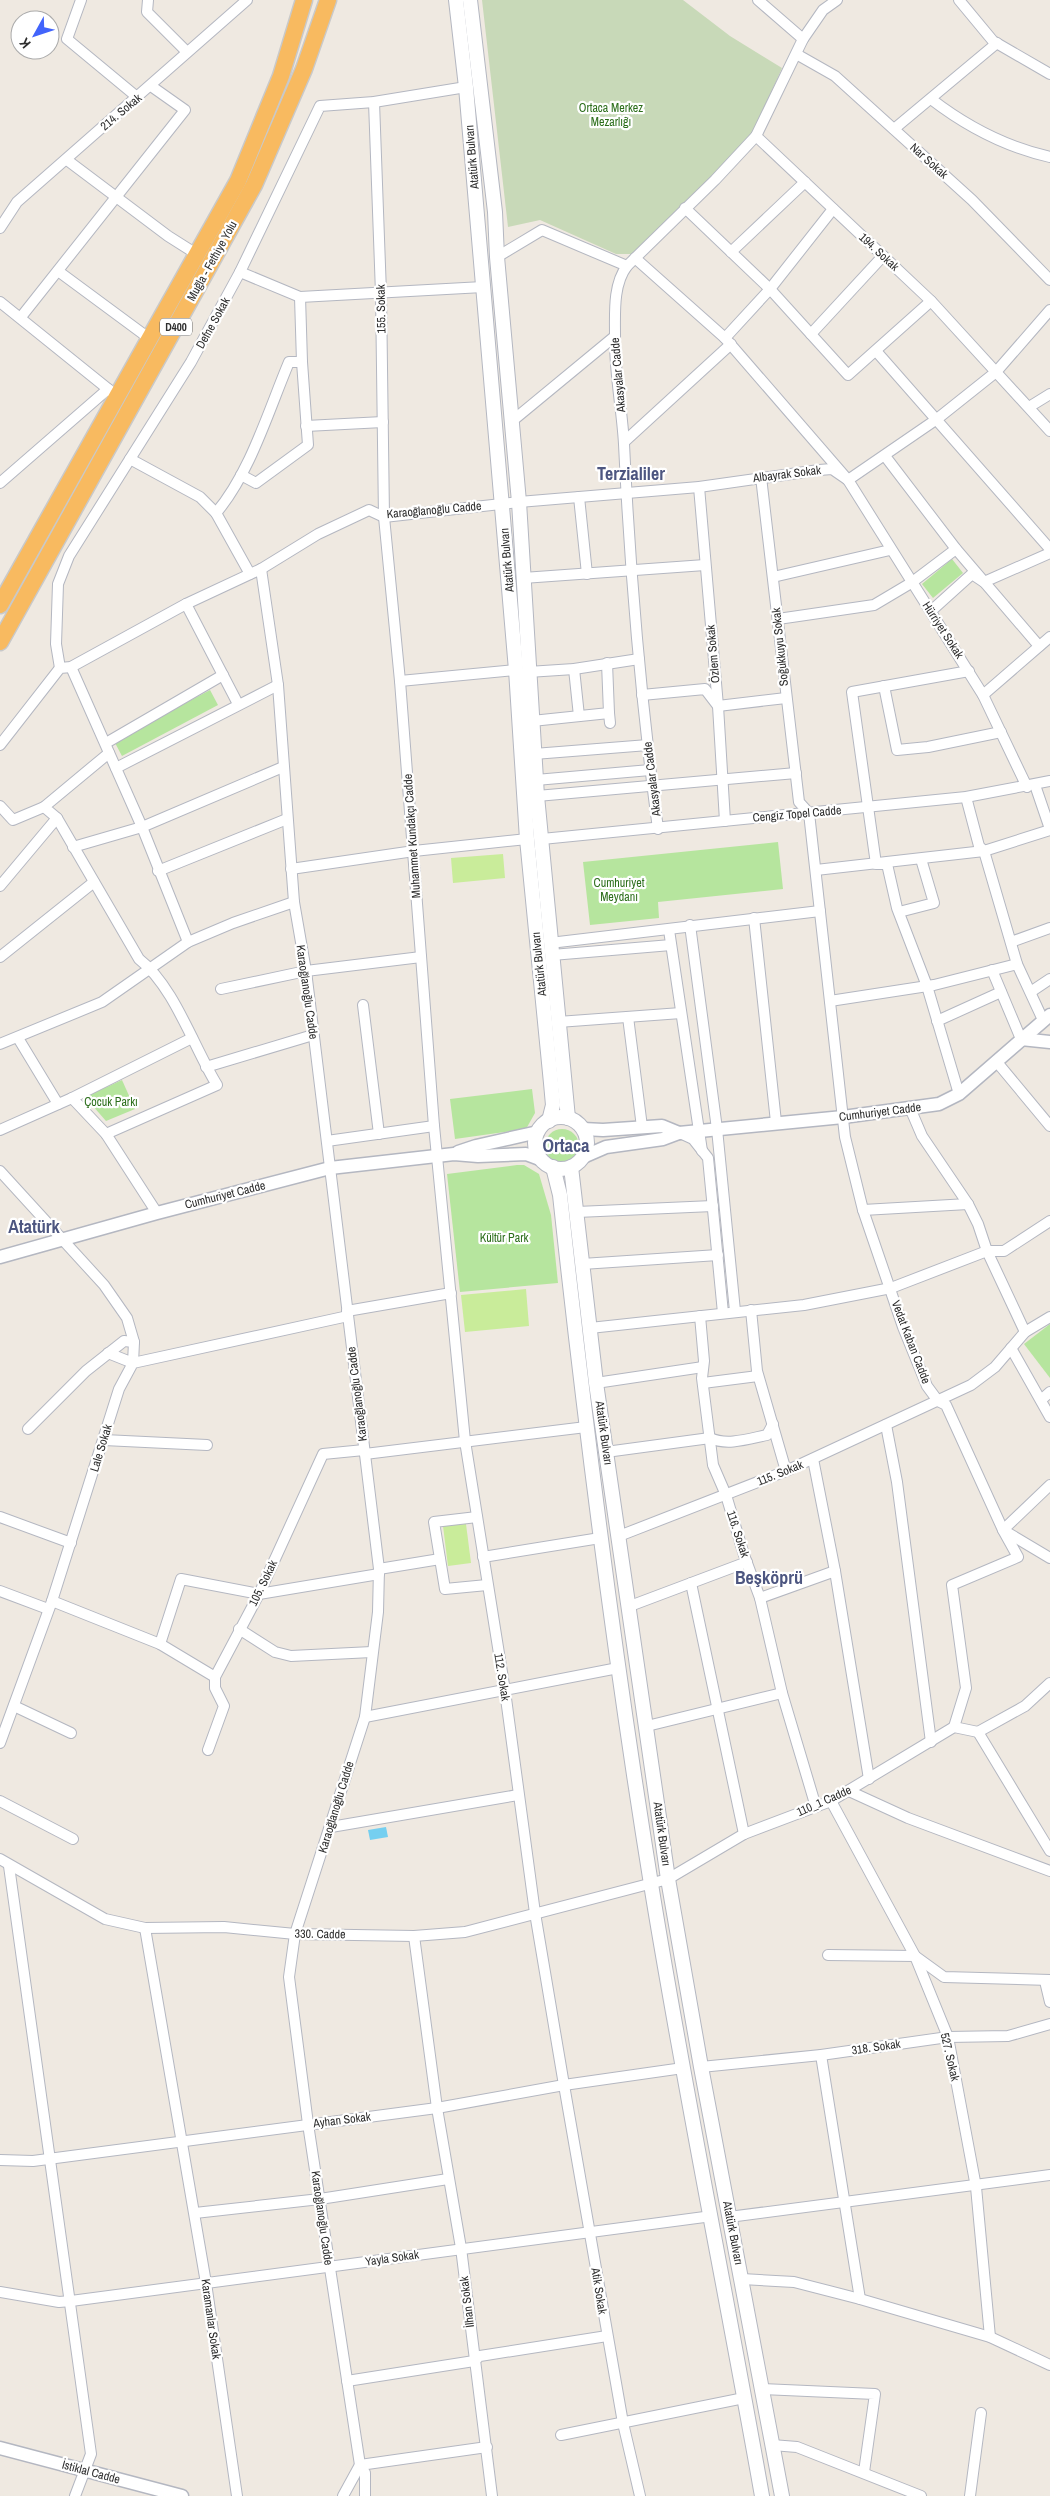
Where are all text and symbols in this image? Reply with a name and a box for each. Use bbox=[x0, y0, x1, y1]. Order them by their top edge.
north arrow bbox=[10, 10, 60, 60]
text: K bbox=[15, 34, 35, 52]
street label: 214. Sokak bbox=[97, 90, 145, 134]
park label: Ortaca Merkez Mezarlığı bbox=[579, 100, 643, 130]
street label: Atatürk Bulvarı bbox=[461, 124, 483, 191]
street label: Nar Sokak bbox=[907, 140, 951, 182]
street label: Muğla - Fethiye Yolu bbox=[183, 218, 241, 304]
street label: 194. Sokak bbox=[856, 229, 903, 275]
street label: 155. Sokak bbox=[373, 284, 389, 334]
street label: Defne Sokak bbox=[192, 294, 234, 352]
road number: D400 bbox=[160, 318, 192, 336]
street label: Akasyalar Cadde bbox=[607, 337, 629, 414]
district label: Terzialiler bbox=[597, 461, 665, 486]
street label: Albayrak Sokak bbox=[751, 462, 822, 486]
street label: Karaoğlanoğlu Cadde bbox=[386, 498, 482, 522]
street label: Atatürk Bulvarı bbox=[496, 527, 518, 594]
street label: Hürriyet Sokak bbox=[919, 598, 967, 662]
street label: Soğukkuyu Sokak bbox=[768, 607, 792, 687]
street label: Özlem Sokak bbox=[701, 624, 724, 684]
street label: Akasyalar Cadde bbox=[639, 741, 665, 818]
street label: Muhammet Kundakçı Cadde bbox=[400, 773, 424, 899]
street label: Cengiz Topel Cadde bbox=[752, 802, 842, 826]
park label: Cumhuriyet Meydanı bbox=[594, 875, 645, 905]
street label: Atatürk Bulvarı bbox=[528, 931, 550, 998]
street label: Karaoğlanoğlu Cadde bbox=[292, 944, 322, 1040]
park label: Çocuk Parkı bbox=[84, 1094, 138, 1110]
street label: Cumhuriyet Cadde bbox=[838, 1099, 922, 1125]
district label: Ortaca bbox=[543, 1133, 590, 1158]
street label: Cumhuriyet Cadde bbox=[183, 1177, 267, 1213]
district label: Atatürk bbox=[8, 1214, 61, 1239]
park label: Kültür Park bbox=[480, 1230, 528, 1246]
street label: Vedat Kaban Cadde bbox=[888, 1298, 934, 1386]
street label: Karaoğlanoğlu Cadde bbox=[343, 1346, 371, 1442]
street label: Atatürk Bulvarı bbox=[591, 1399, 616, 1466]
street label: Lale Sokak bbox=[86, 1422, 116, 1474]
street label: 115. Sokak bbox=[755, 1456, 806, 1490]
street label: 116. Sokak bbox=[723, 1508, 753, 1560]
street label: 105. Sokak bbox=[245, 1557, 281, 1609]
district label: Beşköprü bbox=[735, 1565, 803, 1590]
street label: 112. Sokak bbox=[490, 1652, 514, 1702]
street label: Karaoğlanoğlu Cadde bbox=[314, 1759, 358, 1855]
street label: 110_1 Cadde bbox=[794, 1782, 854, 1820]
street label: Atatürk Bulvarı bbox=[649, 1800, 674, 1867]
street label: 330. Cadde bbox=[294, 1926, 346, 1942]
street label: 527. Sokak bbox=[937, 2031, 963, 2083]
street label: 318. Sokak bbox=[851, 2036, 902, 2058]
street label: Ayhan Sokak bbox=[311, 2109, 372, 2132]
street label: Karaoğlanoğlu Cadde bbox=[307, 2170, 337, 2266]
street label: Atatürk Bulvarı bbox=[719, 2199, 747, 2266]
street label: Yayla Sokak bbox=[364, 2246, 420, 2270]
street label: Atik Sokak bbox=[587, 2266, 611, 2316]
street label: İlhan Sokak bbox=[456, 2275, 478, 2328]
street label: Karamanlar Sokak bbox=[197, 2278, 225, 2360]
street label: İstiklal Cadde bbox=[60, 2457, 122, 2487]

